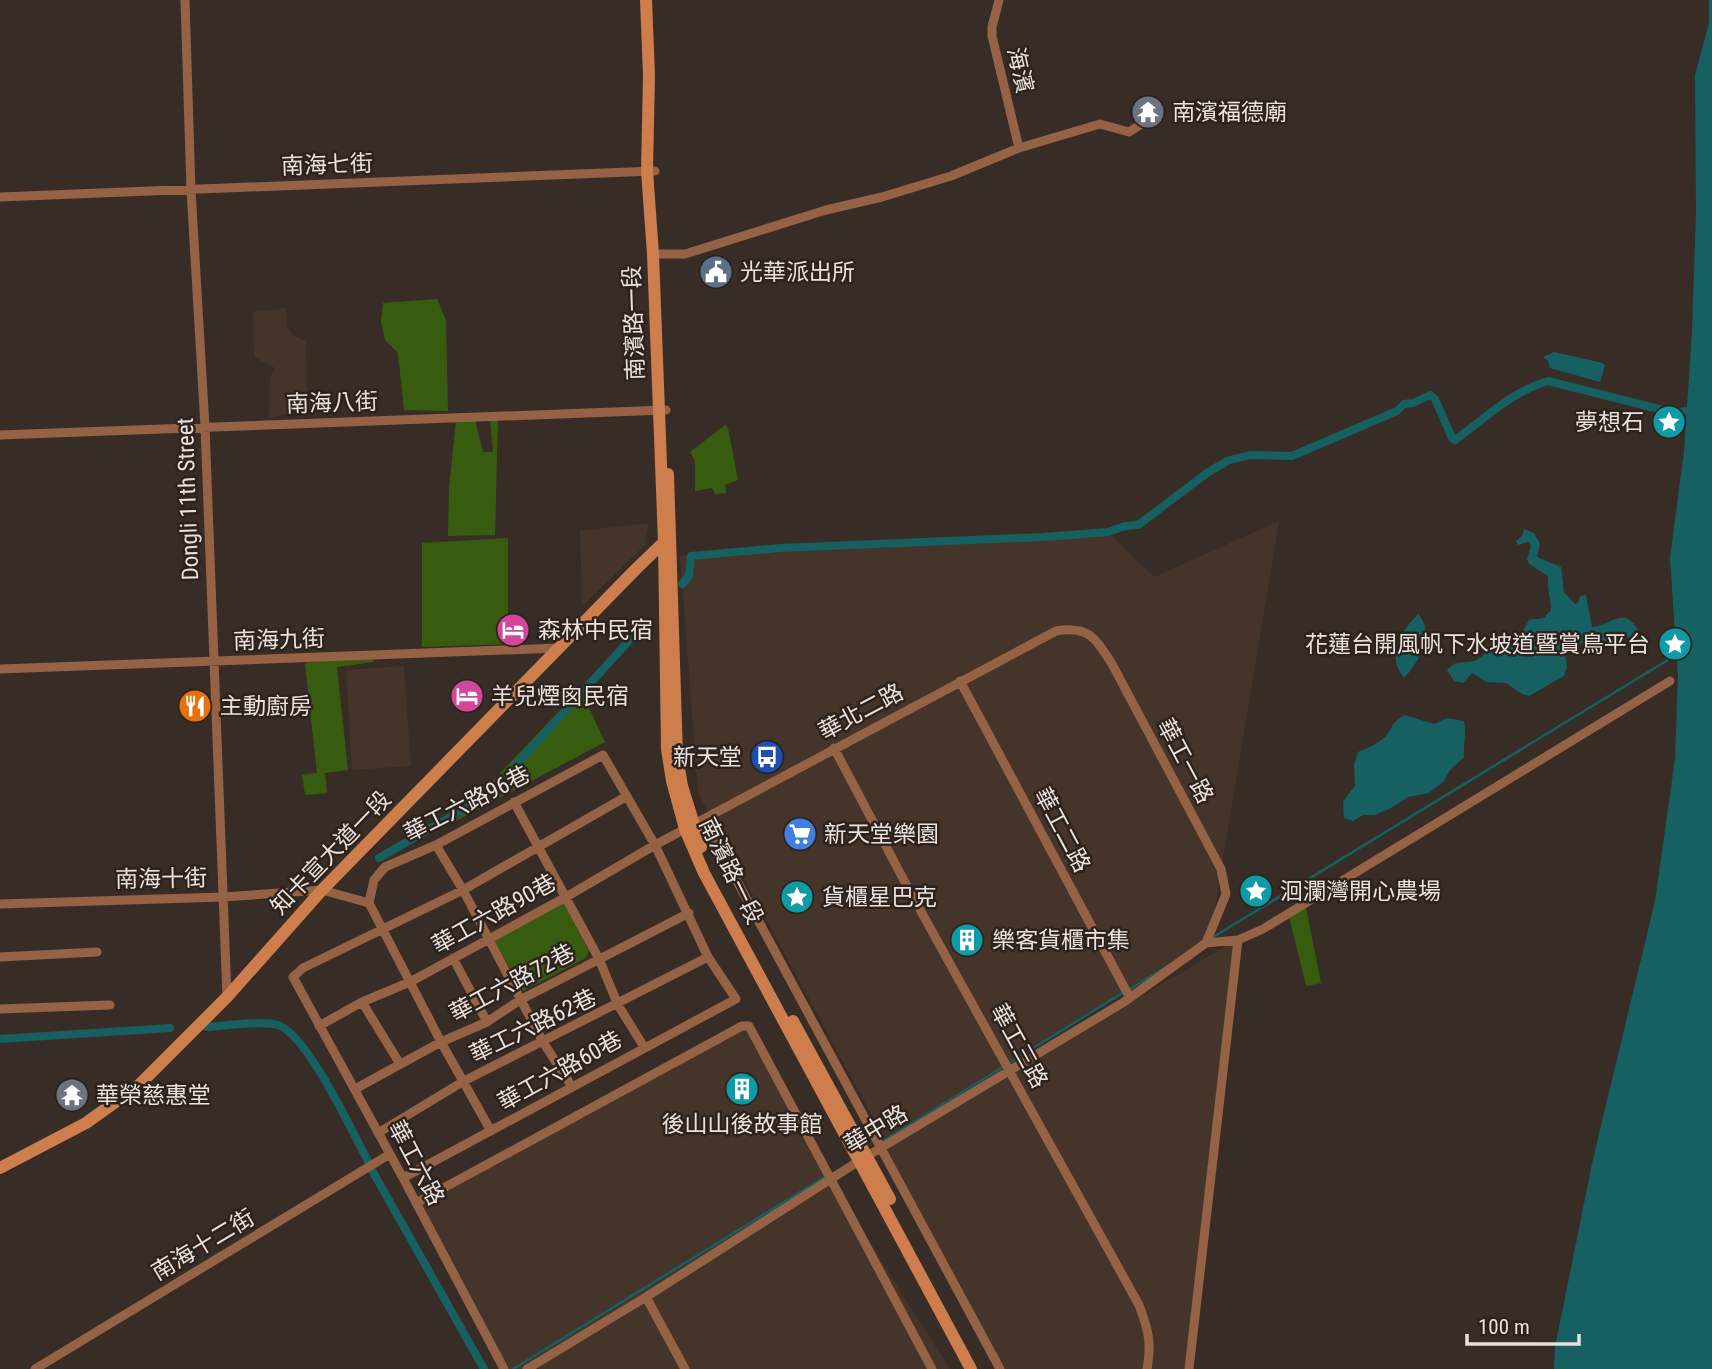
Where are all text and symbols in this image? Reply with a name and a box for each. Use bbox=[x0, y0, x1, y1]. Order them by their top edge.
street label: 海濱 bbox=[1002, 45, 1038, 95]
temple icon: 南濱福德廟 bbox=[1129, 93, 1167, 131]
place label: 南濱福德廟 bbox=[1172, 99, 1287, 126]
street label: 南海七街 bbox=[281, 150, 373, 180]
public building icon: 光華派出所 bbox=[697, 253, 735, 291]
place label: 光華派出所 bbox=[740, 259, 855, 286]
street label: 南濱路一段 bbox=[619, 265, 649, 381]
street label: 南海八街 bbox=[286, 388, 378, 418]
place icon: 夢想石 bbox=[1650, 403, 1688, 441]
place label: 夢想石 bbox=[1575, 409, 1644, 436]
street label: Dongli 11th Street bbox=[172, 417, 204, 581]
hotel icon: 森林中民宿 bbox=[494, 611, 532, 649]
place label: 森林中民宿 bbox=[538, 617, 653, 644]
street label: 南海九街 bbox=[233, 625, 325, 655]
place icon: 花蓮台開風帆下水坡道暨賞鳥平台 bbox=[1656, 625, 1694, 663]
place label: 花蓮台開風帆下水坡道暨賞鳥平台 bbox=[1305, 631, 1650, 658]
hotel icon: 羊兒煙囪民宿 bbox=[448, 677, 486, 715]
street label: 華北二路 bbox=[814, 678, 908, 746]
place label: 羊兒煙囪民宿 bbox=[491, 683, 629, 710]
restaurant icon: 主動廚房 bbox=[176, 687, 214, 725]
place label: 主動廚房 bbox=[220, 693, 312, 720]
street label: 華工一路 bbox=[1151, 714, 1219, 808]
bus stop icon: 新天堂 bbox=[748, 738, 786, 776]
place label: 新天堂 bbox=[673, 744, 742, 771]
street label: 華工六路96巷 bbox=[400, 761, 534, 847]
street label: 華工二路 bbox=[1028, 783, 1096, 877]
street label: 知卡宣大道一段 bbox=[265, 786, 397, 920]
street label: 南濱路一段 bbox=[694, 813, 768, 929]
supermarket icon: 新天堂樂園 bbox=[781, 815, 819, 853]
place label: 新天堂樂園 bbox=[824, 821, 939, 848]
street label: 南海十街 bbox=[115, 865, 207, 893]
street label: 華工六路90巷 bbox=[427, 869, 561, 959]
place icon: 洄瀾灣開心農場 bbox=[1237, 872, 1275, 910]
place icon: 貨櫃星巴克 bbox=[778, 878, 816, 916]
place label: 洄瀾灣開心農場 bbox=[1280, 878, 1441, 905]
place label: 貨櫃星巴克 bbox=[822, 884, 937, 911]
building icon: 樂客貨櫃市集 bbox=[948, 921, 986, 959]
place label: 樂客貨櫃市集 bbox=[992, 927, 1130, 954]
street label: 華工六路72巷 bbox=[445, 939, 579, 1027]
street label: 華工六路62巷 bbox=[465, 984, 601, 1068]
street label: 華工三路 bbox=[985, 999, 1053, 1093]
street label: 華工六路60巷 bbox=[493, 1026, 627, 1116]
building icon: 後山山後故事館 bbox=[723, 1070, 761, 1108]
temple icon: 華榮慈惠堂 bbox=[53, 1076, 91, 1114]
place label: 華榮慈惠堂 bbox=[96, 1082, 211, 1109]
street label: 華中路 bbox=[839, 1100, 913, 1158]
place label: 後山山後故事館 bbox=[662, 1111, 823, 1138]
street label: 華工六路 bbox=[382, 1116, 450, 1210]
street label: 南海十二街 bbox=[147, 1204, 259, 1286]
scale bar bbox=[1467, 1302, 1579, 1346]
text: 100 m bbox=[1478, 1315, 1530, 1339]

